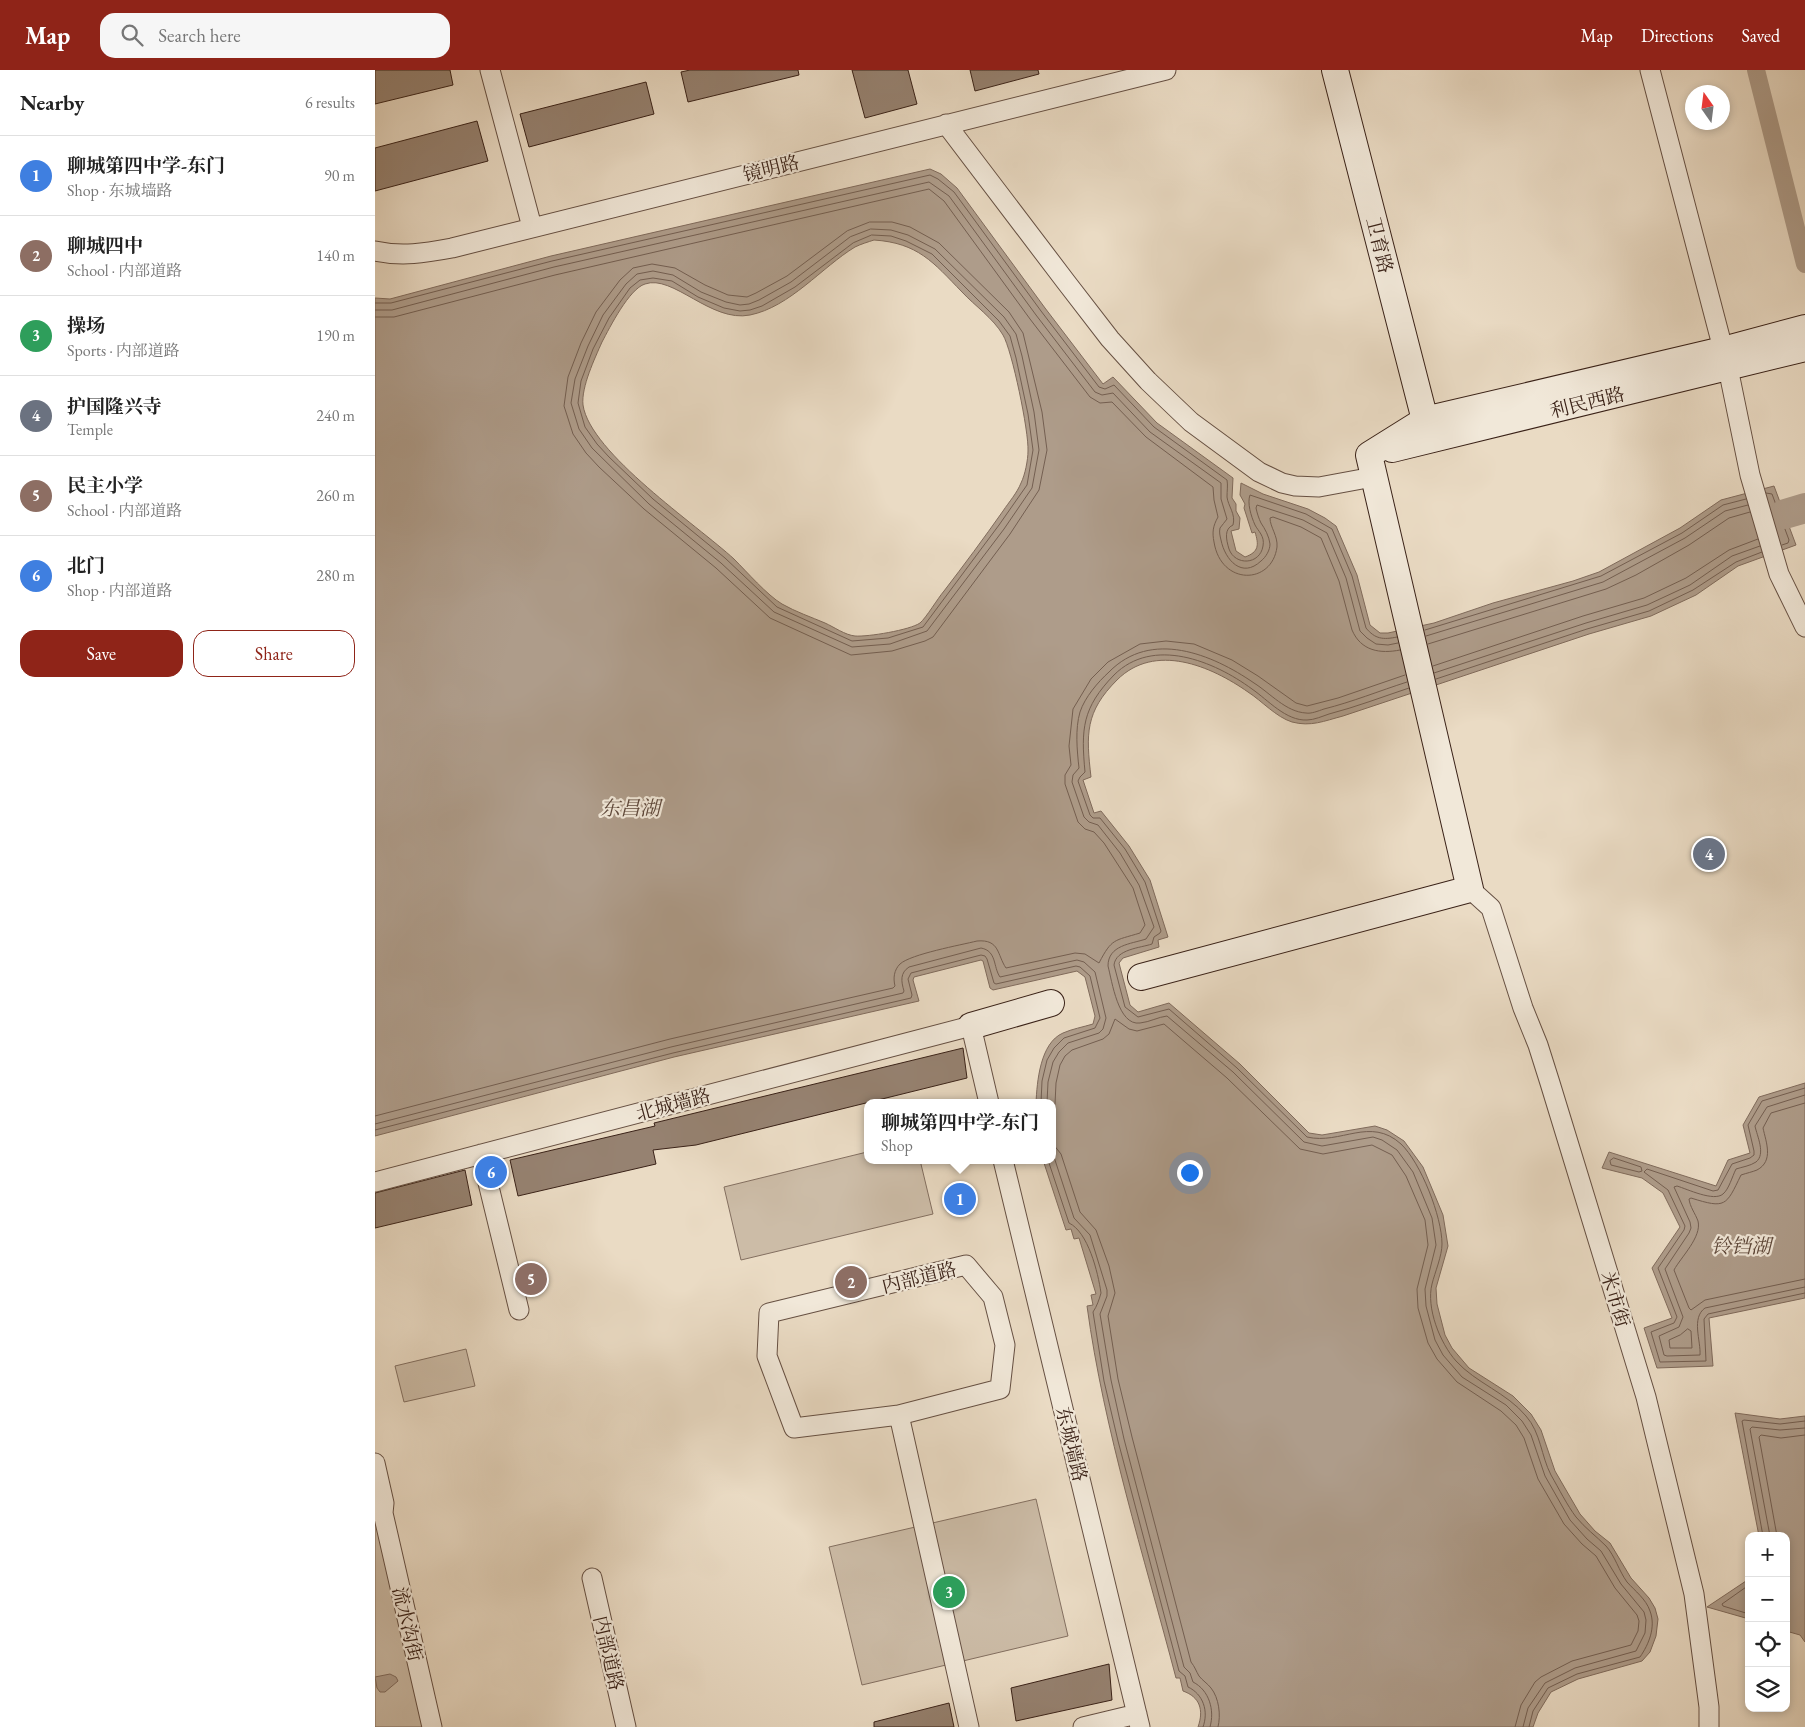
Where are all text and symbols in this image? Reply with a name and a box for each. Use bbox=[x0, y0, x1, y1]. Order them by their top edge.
search box bbox=[100, 13, 450, 58]
text: Map bbox=[25, 20, 70, 51]
icon: search bbox=[118, 21, 146, 49]
text: Search here bbox=[158, 23, 241, 48]
text: Map bbox=[1581, 24, 1613, 47]
text: Directions bbox=[1641, 24, 1713, 47]
text: Saved bbox=[1741, 24, 1780, 47]
north arrow bbox=[1685, 85, 1730, 130]
text: Nearby bbox=[20, 89, 84, 116]
text: 6 results bbox=[305, 92, 355, 113]
street label: 镜明路 bbox=[740, 149, 802, 188]
text: 聊城第四中学-东门 bbox=[67, 153, 225, 178]
text: 1 bbox=[32, 165, 40, 186]
text: 90 m bbox=[324, 165, 355, 186]
text: Shop · 东城墙路 bbox=[67, 180, 173, 201]
street label: 卫育路 bbox=[1360, 214, 1399, 276]
text: 聊城四中 bbox=[67, 233, 143, 258]
text: 2 bbox=[32, 245, 40, 266]
text: 140 m bbox=[316, 245, 355, 266]
text: School · 内部道路 bbox=[67, 260, 182, 281]
text: 操场 bbox=[67, 313, 105, 338]
text: 3 bbox=[32, 325, 40, 346]
text: 190 m bbox=[316, 325, 355, 346]
text: Sports · 内部道路 bbox=[67, 340, 180, 361]
street label: 利民西路 bbox=[1547, 381, 1627, 424]
text: 护国隆兴寺 bbox=[67, 394, 162, 419]
text: 4 bbox=[32, 405, 40, 426]
text: 240 m bbox=[316, 405, 355, 426]
text: Temple bbox=[67, 419, 113, 440]
text: 民主小学 bbox=[67, 473, 143, 498]
text: 5 bbox=[32, 485, 40, 506]
text: 260 m bbox=[316, 485, 355, 506]
text: School · 内部道路 bbox=[67, 500, 182, 521]
text: 北门 bbox=[67, 553, 105, 578]
text: 6 bbox=[32, 565, 40, 586]
text: 280 m bbox=[316, 565, 355, 586]
text: Shop · 内部道路 bbox=[67, 580, 173, 601]
button: Save bbox=[20, 630, 183, 677]
button: Share bbox=[193, 630, 355, 677]
water label: 东昌湖 bbox=[600, 795, 663, 821]
pin: 4 bbox=[1693, 835, 1725, 873]
street label: 北城墙路 bbox=[633, 1083, 713, 1126]
popup bbox=[864, 1099, 1056, 1164]
text: 聊城第四中学-东门 bbox=[881, 1110, 1039, 1135]
text: Shop bbox=[881, 1135, 913, 1156]
pin: 6 bbox=[475, 1153, 507, 1191]
your location bbox=[1177, 1160, 1203, 1186]
pin: 1 bbox=[944, 1180, 976, 1218]
water label: 铃铛湖 bbox=[1711, 1233, 1774, 1259]
street label: 内部道路 bbox=[879, 1256, 959, 1299]
pin: 5 bbox=[515, 1260, 547, 1298]
pin: 2 bbox=[835, 1263, 867, 1301]
street label: 米市街 bbox=[1595, 1268, 1636, 1330]
street label: 东城墙路 bbox=[1050, 1404, 1093, 1484]
map controls bbox=[1745, 1532, 1790, 1712]
button: + bbox=[1745, 1532, 1790, 1577]
pin: 3 bbox=[933, 1573, 965, 1611]
button: − bbox=[1745, 1577, 1790, 1622]
street label: 流水沟街 bbox=[387, 1584, 428, 1664]
street label: 内部道路 bbox=[588, 1613, 629, 1693]
button: locate bbox=[1745, 1622, 1790, 1667]
button: layers bbox=[1745, 1667, 1790, 1712]

